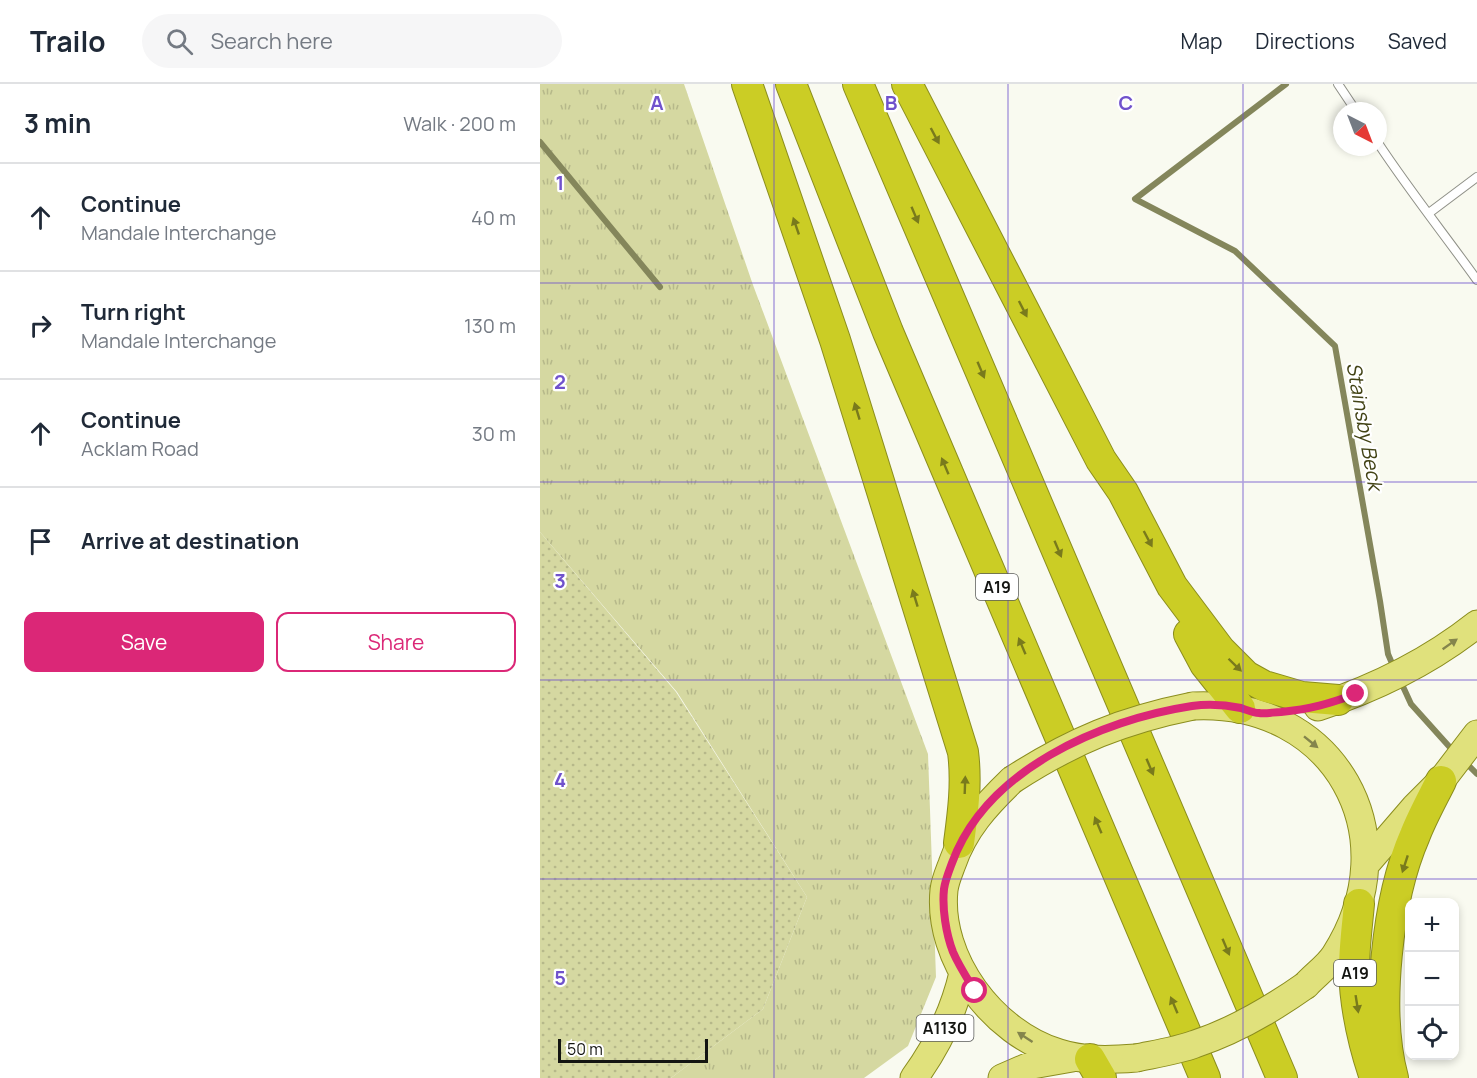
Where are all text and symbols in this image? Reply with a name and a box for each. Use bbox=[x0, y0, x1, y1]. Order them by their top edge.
search box bbox=[142, 14, 562, 68]
text: Trailo bbox=[30, 22, 106, 60]
icon: search bbox=[163, 25, 196, 58]
text: Search here bbox=[211, 26, 333, 56]
text: Map bbox=[1181, 27, 1222, 55]
text: Directions bbox=[1255, 27, 1355, 55]
text: Saved bbox=[1388, 27, 1447, 55]
text: A bbox=[650, 89, 664, 116]
text: B bbox=[885, 89, 898, 116]
text: C bbox=[1119, 89, 1133, 116]
north arrow bbox=[1333, 102, 1387, 156]
text: 3 min bbox=[24, 105, 91, 141]
text: Walk · 200 m bbox=[403, 110, 516, 137]
one-way arrow bbox=[930, 127, 940, 144]
text: 1 bbox=[556, 169, 564, 196]
text: Continue bbox=[81, 189, 181, 219]
icon: ahead bbox=[24, 201, 57, 234]
text: 40 m bbox=[471, 204, 516, 231]
one-way arrow bbox=[910, 206, 920, 224]
one-way arrow bbox=[791, 217, 800, 235]
text: Mandale Interchange bbox=[81, 219, 276, 246]
text: Turn right bbox=[81, 297, 186, 327]
one-way arrow bbox=[1019, 301, 1028, 318]
icon: right bbox=[24, 309, 57, 342]
text: 130 m bbox=[464, 312, 516, 339]
text: Mandale Interchange bbox=[81, 327, 276, 354]
water label: Stainsby Beck bbox=[1340, 360, 1390, 495]
one-way arrow bbox=[976, 361, 986, 379]
text: 2 bbox=[554, 368, 566, 395]
one-way arrow bbox=[852, 402, 861, 420]
text: Continue bbox=[81, 405, 181, 435]
icon: ahead bbox=[24, 417, 57, 450]
text: 30 m bbox=[472, 420, 516, 447]
text: Acklam Road bbox=[81, 435, 199, 462]
one-way arrow bbox=[940, 457, 950, 475]
icon: arrive bbox=[24, 525, 57, 558]
text: Arrive at destination bbox=[81, 526, 299, 556]
one-way arrow bbox=[1143, 531, 1153, 548]
one-way arrow bbox=[1053, 540, 1063, 558]
text: 3 bbox=[554, 567, 566, 594]
road number: A19 bbox=[976, 574, 1018, 600]
one-way arrow bbox=[910, 589, 919, 607]
button: Save bbox=[24, 612, 264, 672]
button: Share bbox=[276, 612, 516, 672]
one-way arrow bbox=[1017, 636, 1027, 654]
one-way arrow bbox=[1442, 638, 1458, 650]
one-way arrow bbox=[1227, 657, 1241, 671]
route end bbox=[1342, 680, 1368, 706]
one-way arrow bbox=[1303, 736, 1319, 749]
one-way arrow bbox=[1146, 758, 1156, 776]
text: 4 bbox=[554, 766, 566, 793]
one-way arrow bbox=[960, 776, 970, 795]
one-way arrow bbox=[1093, 816, 1102, 834]
one-way arrow bbox=[1400, 855, 1409, 873]
map controls bbox=[1405, 898, 1459, 1060]
button: + bbox=[1405, 898, 1459, 952]
one-way arrow bbox=[1221, 938, 1231, 956]
button: − bbox=[1405, 952, 1459, 1006]
road number: A19 bbox=[1334, 960, 1376, 986]
text: 5 bbox=[554, 964, 566, 991]
route start bbox=[961, 977, 987, 1003]
one-way arrow bbox=[1169, 995, 1179, 1013]
one-way arrow bbox=[1353, 995, 1362, 1014]
button: locate bbox=[1405, 1006, 1459, 1060]
road number: A1130 bbox=[916, 1015, 974, 1041]
one-way arrow bbox=[1017, 1032, 1033, 1043]
scale bar bbox=[558, 1036, 708, 1064]
text: 50 m bbox=[567, 1038, 603, 1060]

